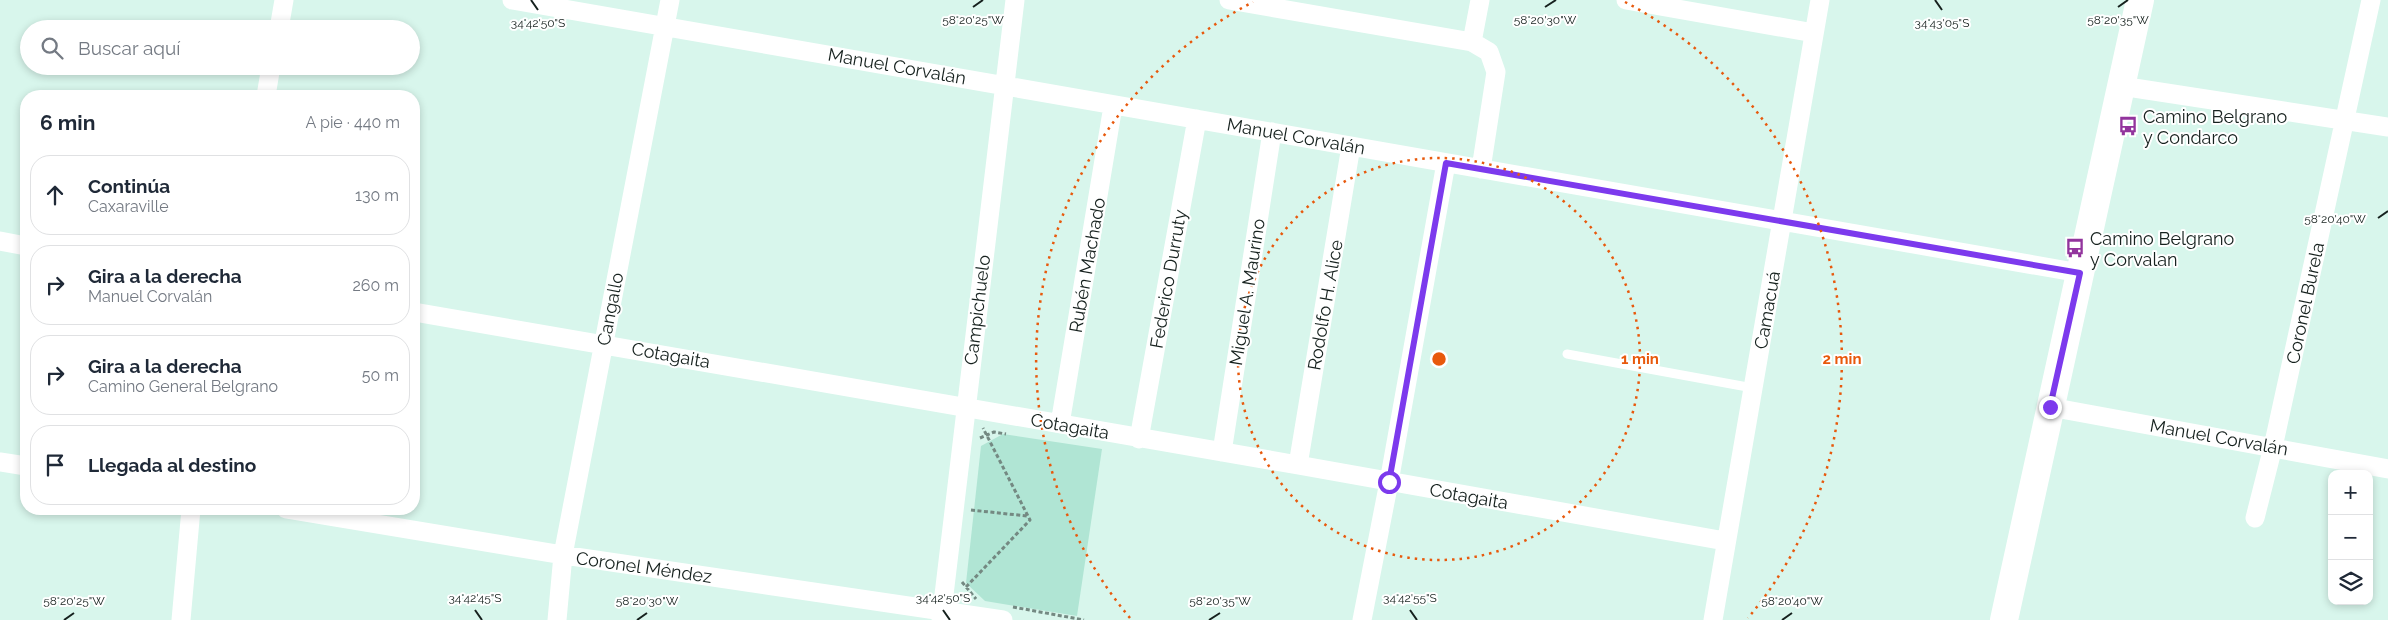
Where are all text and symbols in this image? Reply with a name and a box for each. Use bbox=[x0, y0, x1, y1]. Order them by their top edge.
text: 58°20'25"W bbox=[942, 13, 1004, 27]
text: 58°20'30"W bbox=[1514, 13, 1577, 27]
text: 58°20'35"W bbox=[2087, 13, 2149, 27]
text: 34°42'50"S bbox=[511, 16, 565, 30]
text: 34°43'05"S bbox=[1915, 16, 1969, 30]
search box bbox=[20, 20, 420, 75]
icon: search bbox=[38, 34, 66, 62]
text: Buscar aquí bbox=[78, 37, 180, 59]
street label: Manuel Corvalán bbox=[826, 44, 968, 88]
place label: Camino Belgrano y Condarco bbox=[2143, 106, 2288, 148]
text: 6 min bbox=[40, 110, 95, 135]
text: A pie · 440 m bbox=[306, 113, 400, 132]
street label: Manuel Corvalán bbox=[1225, 114, 1367, 158]
bus stop icon: Camino Belgrano y Condarco bbox=[2117, 115, 2139, 137]
text: Continúa bbox=[88, 175, 170, 197]
icon: ahead bbox=[41, 181, 69, 209]
text: 130 m bbox=[355, 186, 399, 205]
street label: Rubén Machado bbox=[1065, 196, 1109, 334]
text: Caxaraville bbox=[88, 197, 169, 216]
street label: Federico Durruty bbox=[1145, 208, 1191, 350]
text: 58°20'40"W bbox=[2304, 212, 2366, 226]
street label: Miguel A. Maurino bbox=[1225, 217, 1269, 367]
place label: Camino Belgrano y Corvalan bbox=[2090, 228, 2235, 270]
bus stop icon: Camino Belgrano y Corvalan bbox=[2064, 237, 2086, 259]
street label: Rodolfo H. Alice bbox=[1303, 238, 1347, 372]
street label: Coronel Burela bbox=[2282, 240, 2328, 366]
street label: Campichuelo bbox=[960, 253, 994, 366]
text: Gira a la derecha bbox=[88, 265, 242, 287]
street label: Camacuá bbox=[1750, 269, 1784, 351]
street label: Cangallo bbox=[593, 270, 627, 347]
icon: right bbox=[41, 271, 69, 299]
text: 260 m bbox=[352, 276, 399, 295]
text: Manuel Corvalán bbox=[88, 287, 212, 306]
street label: Cotagaita bbox=[630, 338, 712, 372]
centre of rings bbox=[1430, 350, 1448, 368]
text: 1 min bbox=[1621, 350, 1659, 368]
text: 2 min bbox=[1823, 350, 1861, 368]
text: Gira a la derecha bbox=[88, 355, 242, 377]
icon: right bbox=[41, 361, 69, 389]
text: 50 m bbox=[362, 366, 399, 385]
text: Camino General Belgrano bbox=[88, 377, 278, 396]
route end bbox=[2039, 396, 2062, 419]
street label: Cotagaita bbox=[1029, 409, 1111, 443]
street label: Manuel Corvalán bbox=[2148, 415, 2290, 459]
icon: arrive bbox=[41, 451, 69, 479]
text: Llegada al destino bbox=[88, 454, 256, 476]
map controls bbox=[2328, 470, 2373, 605]
button: + bbox=[2328, 470, 2373, 515]
route start bbox=[1378, 471, 1401, 494]
street label: Cotagaita bbox=[1428, 479, 1510, 513]
button: − bbox=[2328, 515, 2373, 560]
street label: Coronel Méndez bbox=[575, 547, 713, 587]
button: layers bbox=[2328, 560, 2373, 605]
text: 34°42'45"S bbox=[448, 591, 502, 605]
text: 34°42'50"S bbox=[916, 591, 970, 605]
text: 34°42'55"S bbox=[1383, 591, 1437, 605]
text: 58°20'25"W bbox=[43, 594, 105, 608]
text: 58°20'30"W bbox=[616, 594, 679, 608]
text: 58°20'35"W bbox=[1189, 594, 1251, 608]
text: 58°20'40"W bbox=[1761, 594, 1823, 608]

